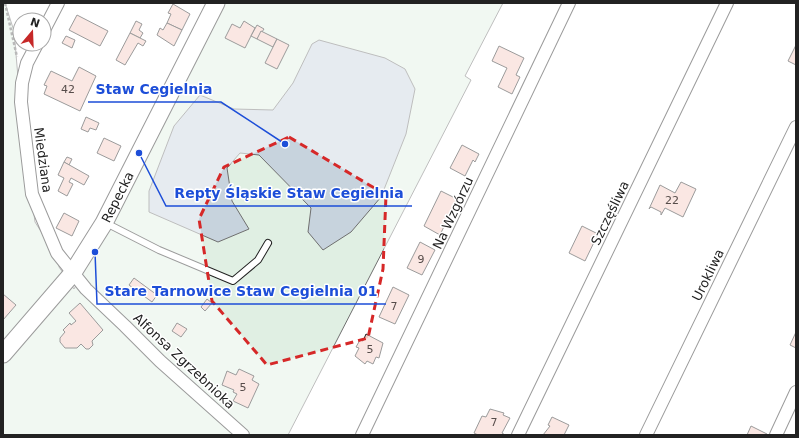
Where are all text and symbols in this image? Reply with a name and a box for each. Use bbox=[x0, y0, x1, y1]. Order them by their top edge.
north arrow bbox=[12, 12, 52, 52]
text: N bbox=[29, 15, 42, 31]
callout: Staw Cegielnia bbox=[88, 76, 221, 102]
text: Staw Cegielnia bbox=[95, 81, 213, 97]
house number: 42 bbox=[61, 83, 75, 96]
street label: Miedziana bbox=[31, 126, 55, 194]
street label: Repecka bbox=[98, 169, 136, 225]
street label: Na Wzgórzu bbox=[430, 174, 476, 252]
street label: Szczęśliwa bbox=[588, 178, 632, 248]
callout: Repty Śląskie Staw Cegielnia bbox=[166, 180, 412, 206]
text: Repty Śląskie Staw Cegielnia bbox=[174, 184, 404, 201]
house number: 22 bbox=[665, 194, 679, 207]
street label: Urokliwa bbox=[689, 247, 727, 303]
house number: 9 bbox=[418, 253, 425, 266]
callout: Stare Tarnowice Staw Cegielnia 01 bbox=[97, 278, 386, 304]
text: Stare Tarnowice Staw Cegielnia 01 bbox=[104, 283, 378, 299]
house number: 7 bbox=[391, 300, 398, 313]
street label: Alfonsa Zgrzebnioka bbox=[130, 310, 238, 412]
house number: 5 bbox=[367, 343, 374, 356]
house number: 5 bbox=[240, 381, 247, 394]
house number: 7 bbox=[491, 416, 498, 429]

